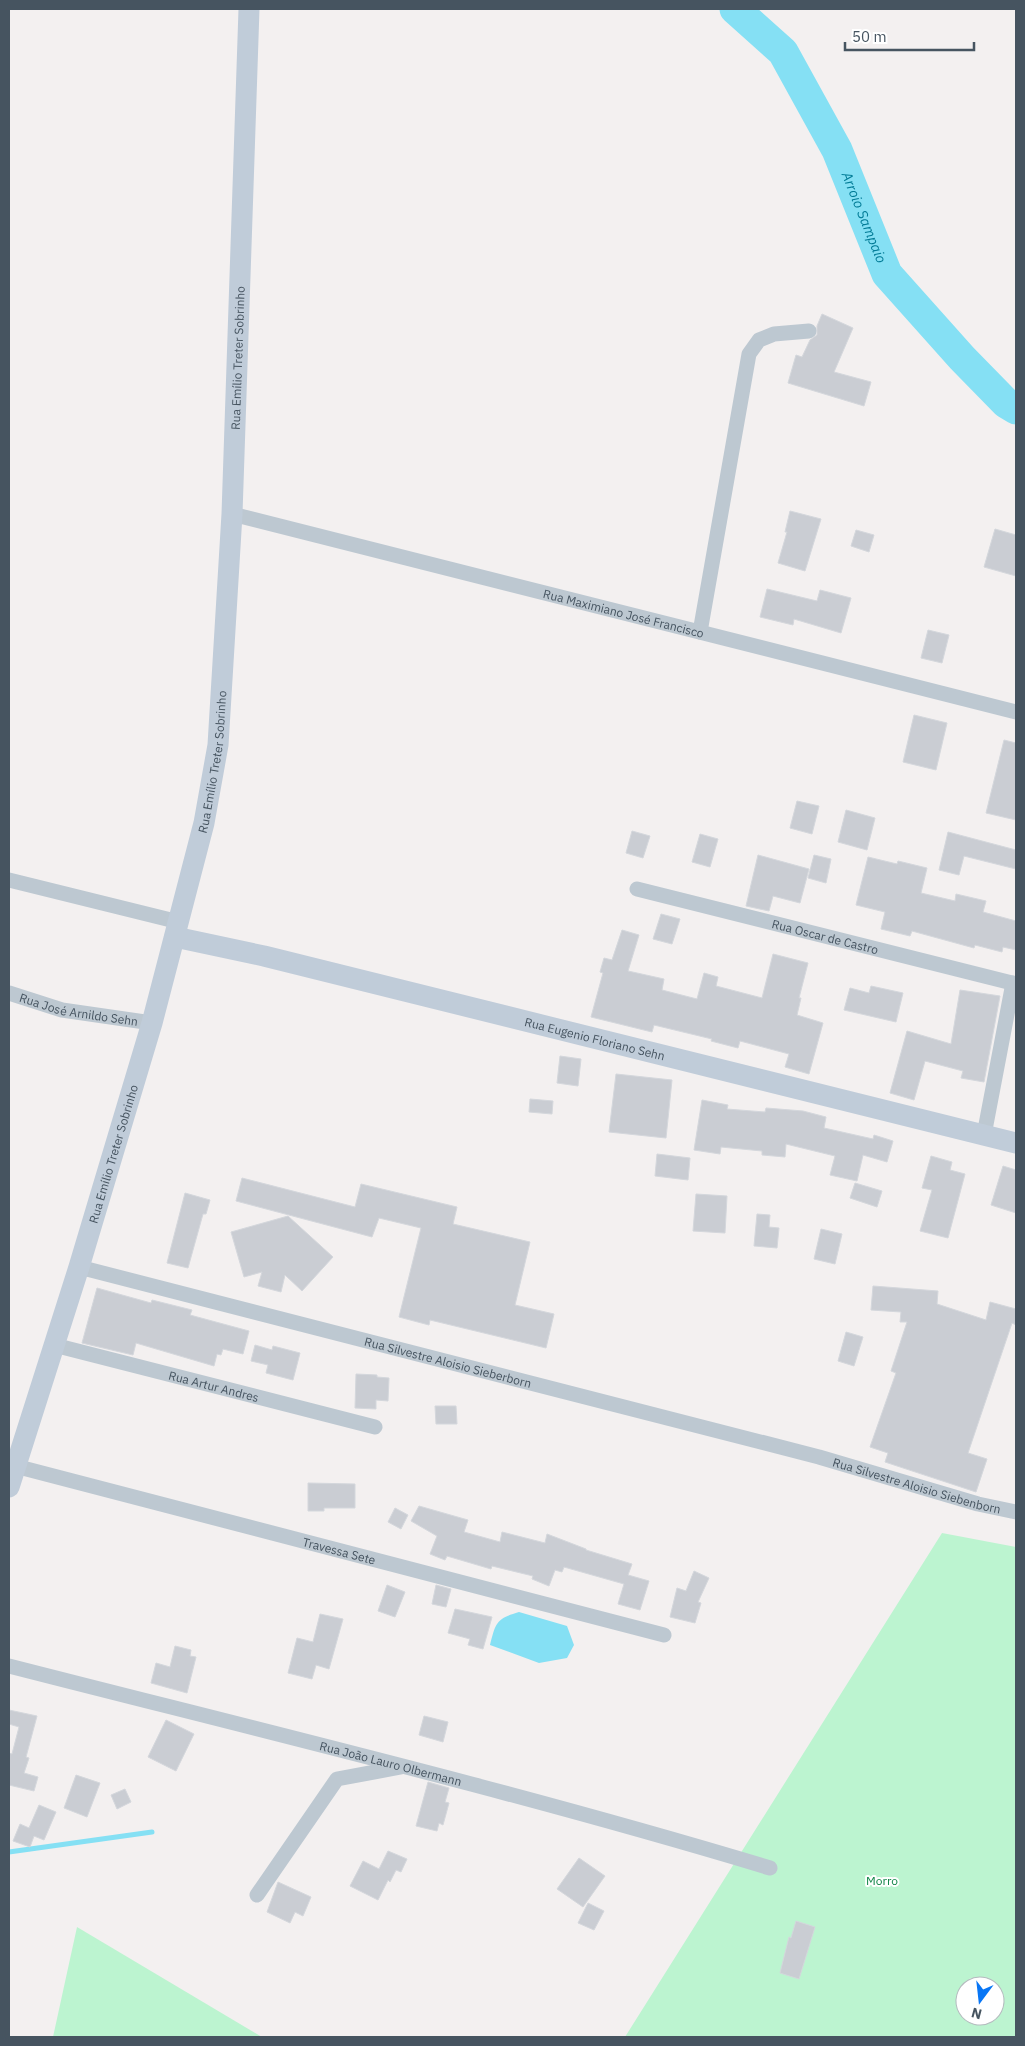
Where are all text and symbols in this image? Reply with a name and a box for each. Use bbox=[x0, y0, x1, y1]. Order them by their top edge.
scale bar bbox=[845, 20, 974, 52]
text: 50 m bbox=[852, 27, 887, 46]
water label: Arroio Sampaio bbox=[837, 168, 891, 266]
street label: Rua Emílio Treter Sobrinho bbox=[227, 286, 247, 430]
street label: Rua Maximiano José Francisco bbox=[542, 585, 706, 640]
street label: Rua Emílio Treter Sobrinho bbox=[194, 690, 229, 835]
street label: Rua Oscar de Castro bbox=[770, 916, 880, 957]
street label: Rua José Arnildo Sehn bbox=[18, 989, 139, 1028]
street label: Rua Eugenio Floriano Sehn bbox=[523, 1014, 667, 1063]
street label: Rua Emílio Treter Sobrinho bbox=[85, 1082, 141, 1225]
street label: Rua Silvestre Aloisio Sieberborn bbox=[363, 1333, 533, 1390]
street label: Rua Artur Andres bbox=[167, 1367, 261, 1405]
street label: Rua Silvestre Aloisio Siebenborn bbox=[831, 1454, 1002, 1516]
street label: Travessa Sete bbox=[301, 1534, 378, 1567]
street label: Rua João Lauro Olbermann bbox=[318, 1738, 463, 1789]
park label: Morro bbox=[866, 1873, 898, 1888]
north arrow bbox=[955, 1976, 1005, 2026]
text: N bbox=[969, 2004, 984, 2024]

